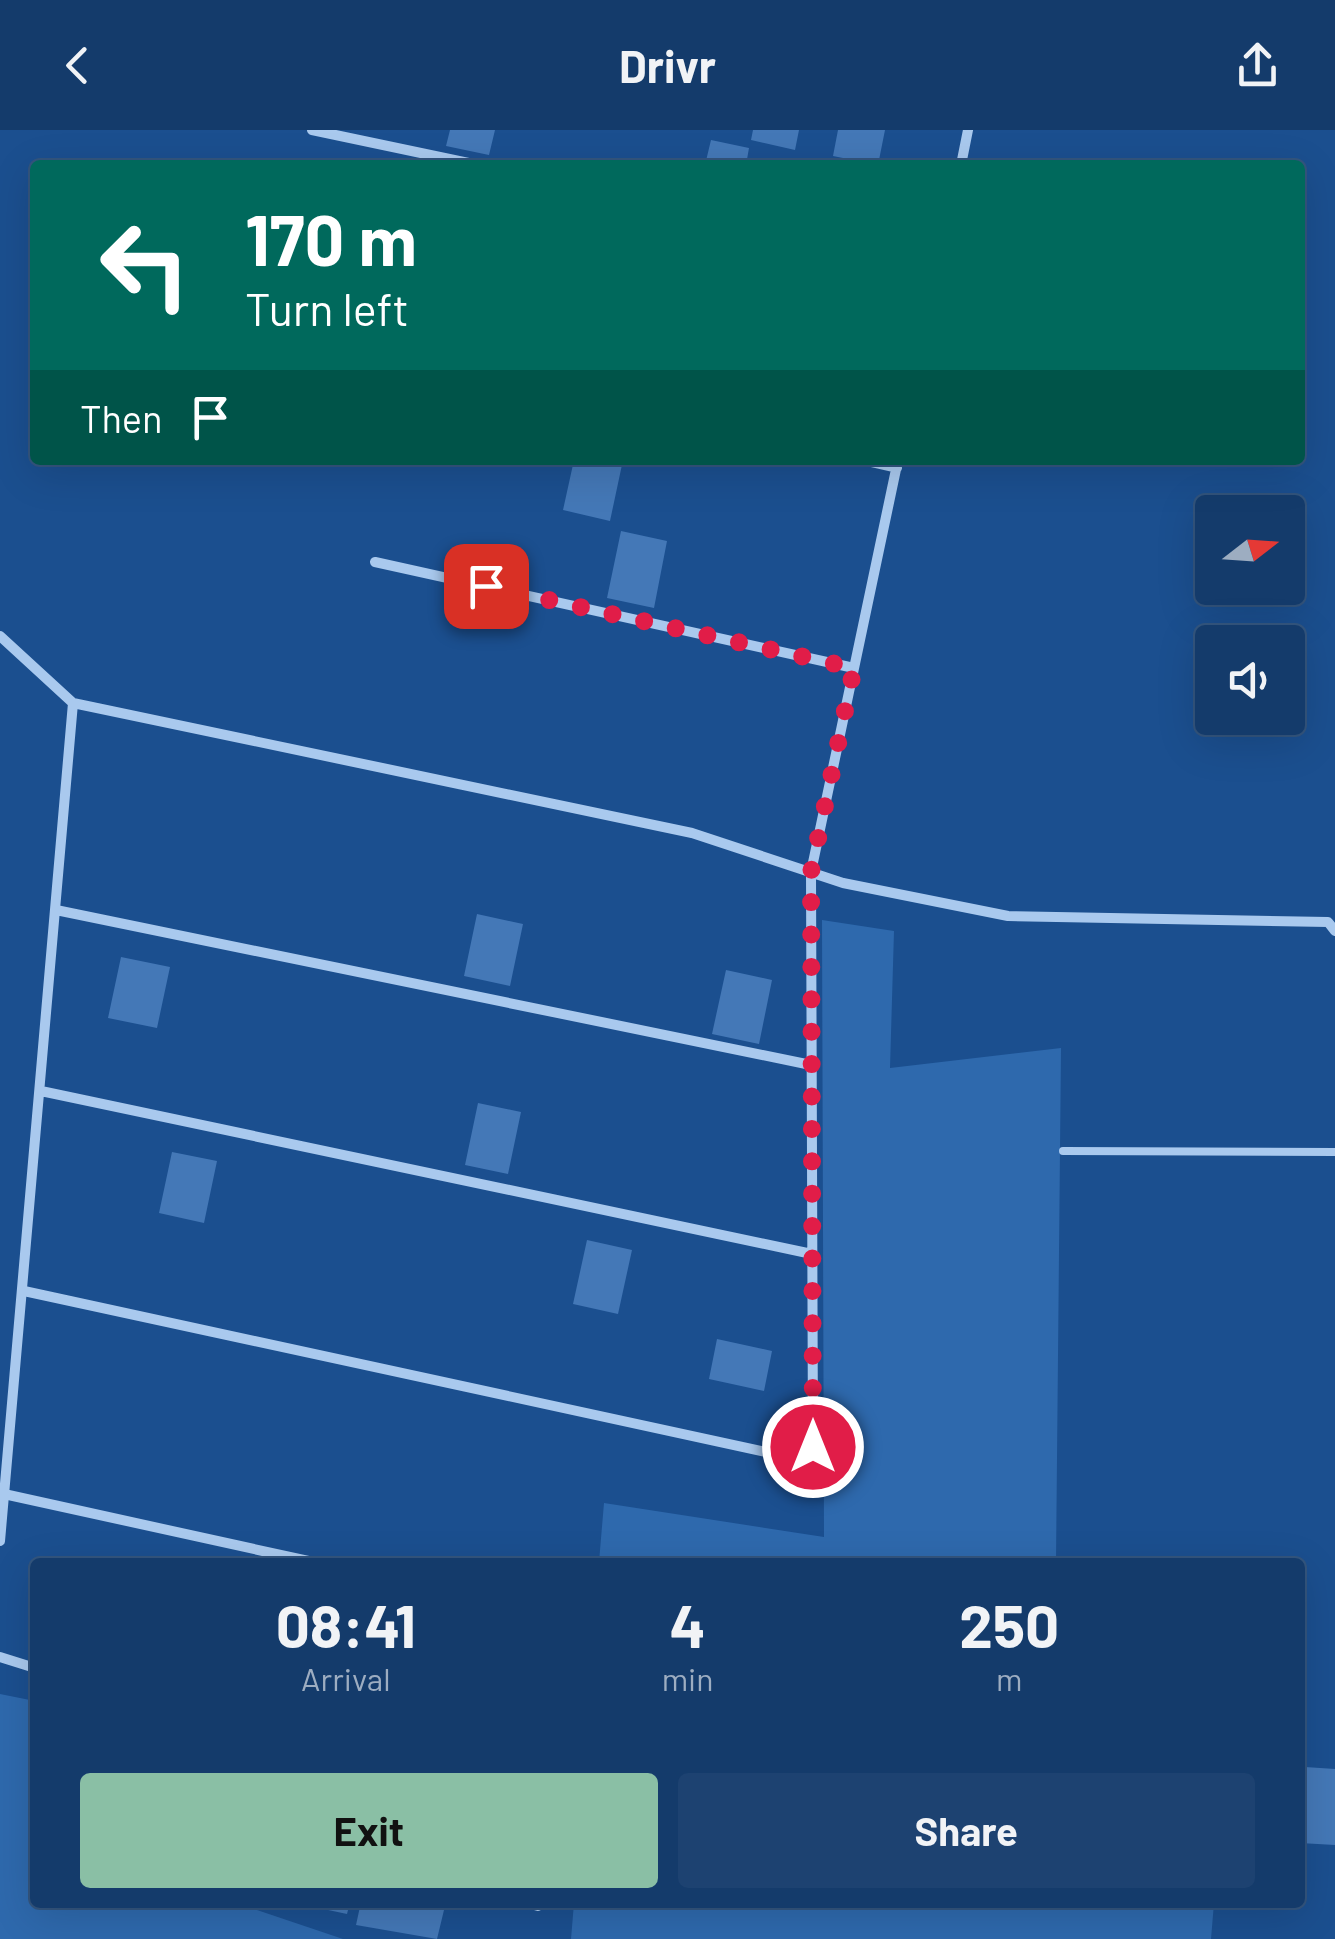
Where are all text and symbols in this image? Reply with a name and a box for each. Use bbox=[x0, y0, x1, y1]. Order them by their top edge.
icon: back bbox=[50, 38, 105, 93]
text: Drivr bbox=[619, 38, 716, 92]
icon: share bbox=[1230, 38, 1285, 93]
text: 170 m bbox=[245, 196, 417, 280]
icon: left bbox=[80, 200, 210, 330]
text: Turn left bbox=[245, 281, 409, 335]
icon: arrive bbox=[183, 390, 238, 445]
text: Then bbox=[80, 395, 163, 441]
north arrow bbox=[1195, 495, 1305, 605]
map controls bbox=[1195, 495, 1305, 735]
pin bbox=[444, 544, 529, 629]
icon: arrive bbox=[459, 559, 514, 614]
button: sound bbox=[1195, 625, 1305, 735]
position arrow bbox=[761, 1395, 865, 1499]
text: 08:41 bbox=[276, 1588, 416, 1660]
text: 4 bbox=[669, 1588, 706, 1660]
text: 250 bbox=[959, 1588, 1059, 1660]
text: Arrival bbox=[301, 1659, 391, 1697]
text: min bbox=[662, 1659, 714, 1697]
text: m bbox=[996, 1659, 1022, 1697]
button: Exit bbox=[80, 1773, 658, 1888]
button: Share bbox=[678, 1773, 1255, 1888]

